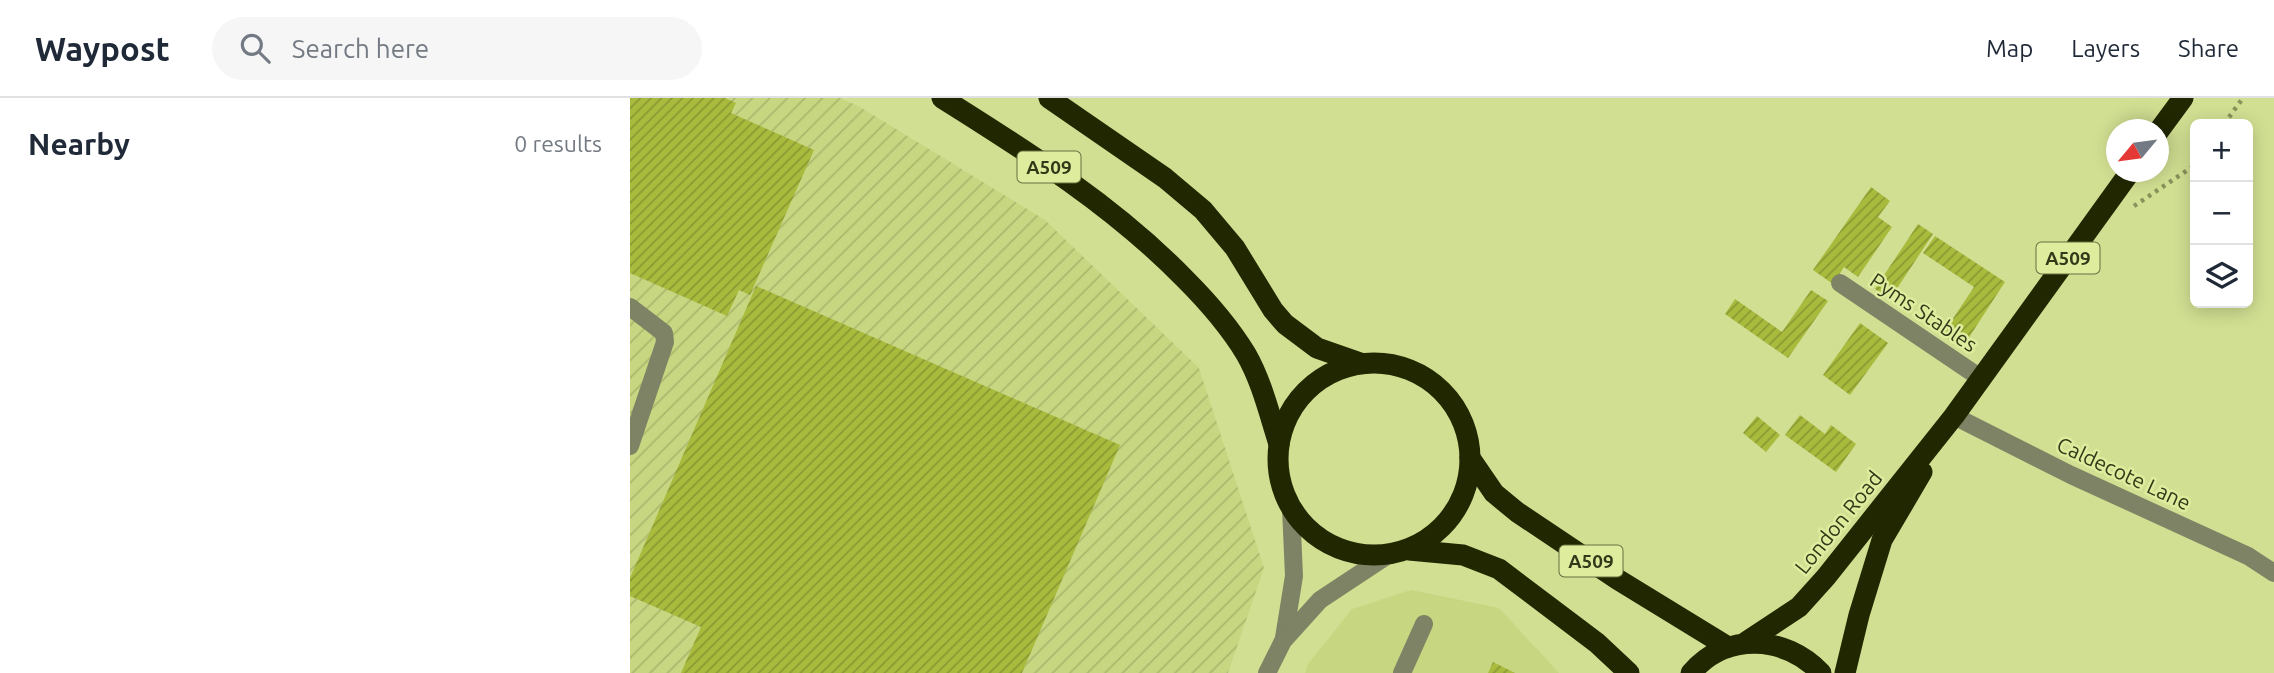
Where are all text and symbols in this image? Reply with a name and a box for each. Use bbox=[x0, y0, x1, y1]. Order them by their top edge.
search box bbox=[212, 17, 702, 80]
icon: search bbox=[236, 29, 274, 67]
text: Waypost bbox=[35, 30, 170, 67]
text: Search here bbox=[292, 34, 429, 63]
text: Map bbox=[1986, 35, 2033, 62]
text: Layers bbox=[2071, 35, 2140, 62]
text: Share bbox=[2178, 35, 2239, 62]
north arrow bbox=[2106, 119, 2169, 182]
map controls bbox=[2190, 119, 2253, 308]
button: + bbox=[2190, 119, 2253, 182]
text: Nearby bbox=[28, 127, 130, 161]
text: 0 results bbox=[514, 131, 602, 156]
road number: A509 bbox=[1018, 152, 1080, 183]
button: − bbox=[2190, 182, 2253, 245]
road number: A509 bbox=[2036, 242, 2100, 274]
button: layers bbox=[2190, 245, 2253, 308]
street label: Pyms Stables bbox=[1866, 268, 1982, 356]
street label: Caldecote Lane bbox=[2053, 432, 2195, 514]
street label: London Road bbox=[1789, 466, 1887, 578]
road number: A509 bbox=[1560, 545, 1622, 576]

